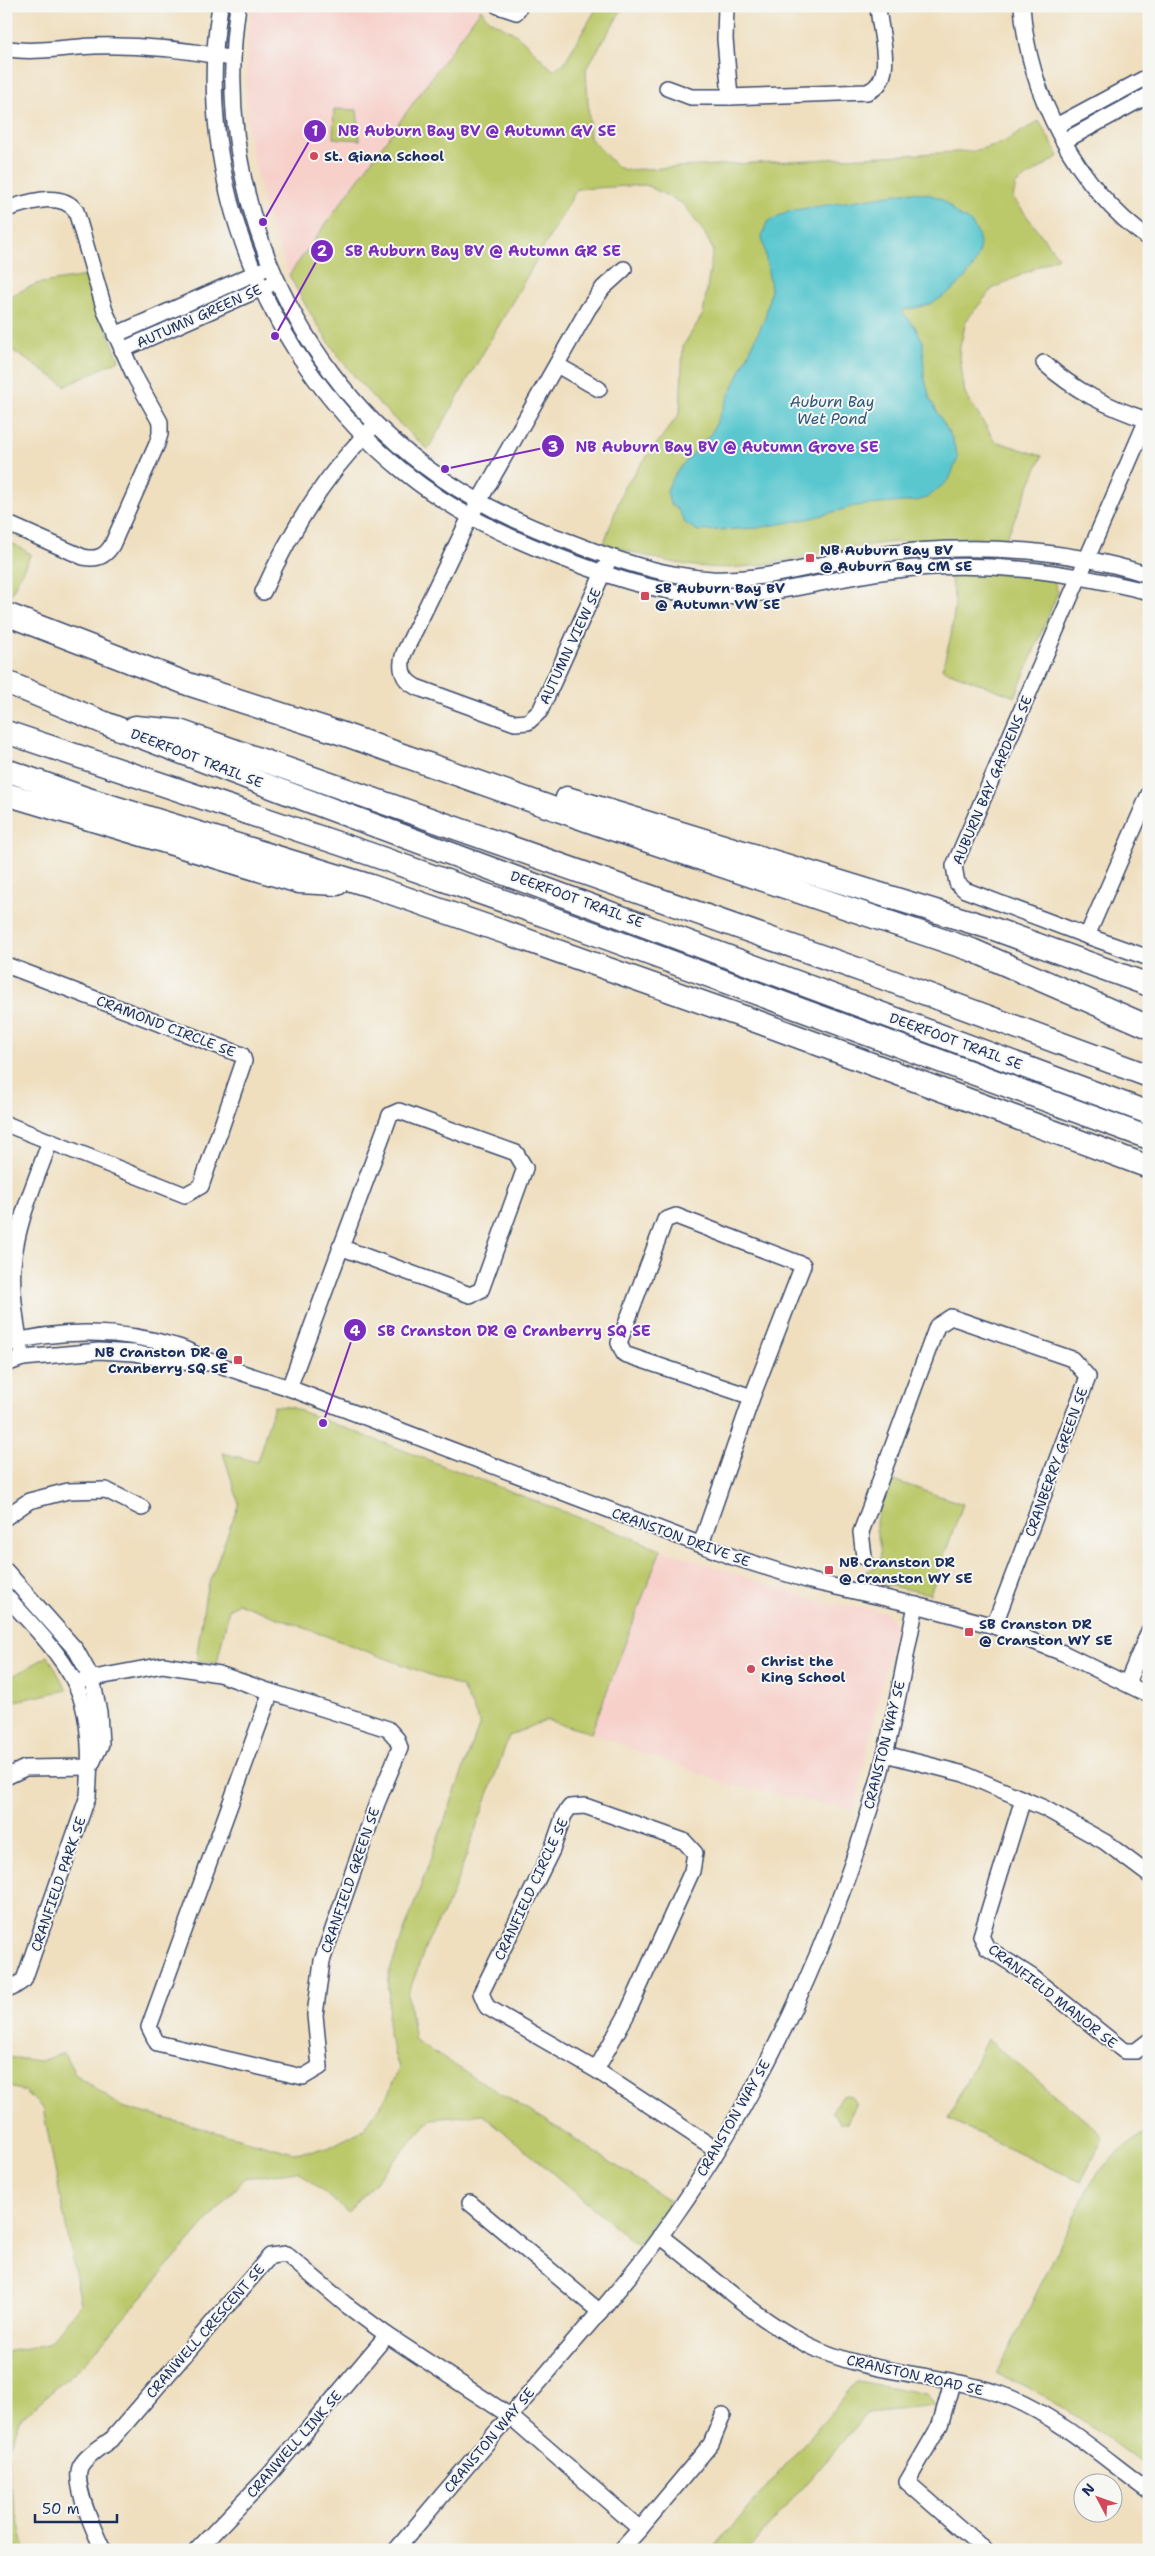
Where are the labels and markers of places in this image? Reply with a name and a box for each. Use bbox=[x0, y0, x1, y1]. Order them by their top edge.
callout: NB Auburn Bay BV @ Autumn GV SE bbox=[303, 116, 626, 146]
place label: St. Giana School bbox=[324, 147, 444, 165]
marker: St. Giana School bbox=[308, 150, 320, 162]
callout: SB Auburn Bay BV @ Autumn GR SE bbox=[310, 236, 631, 266]
callout: NB Auburn Bay BV @ Autumn Grove SE bbox=[540, 431, 889, 461]
place label: NB Auburn Bay BV @ Auburn Bay CM SE bbox=[820, 541, 972, 575]
marker: NB Auburn Bay BV @ Auburn Bay CM SE bbox=[804, 552, 816, 564]
place label: SB Auburn Bay BV @ Autumn VW SE bbox=[655, 579, 785, 613]
marker: SB Auburn Bay BV @ Autumn VW SE bbox=[639, 590, 651, 602]
callout: SB Cranston DR @ Cranberry SQ SE bbox=[343, 1315, 661, 1345]
place label: NB Cranston DR @ Cranberry SQ SE bbox=[95, 1343, 228, 1377]
marker: NB Cranston DR @ Cranberry SQ SE bbox=[232, 1354, 244, 1366]
place label: NB Cranston DR @ Cranston WY SE bbox=[839, 1553, 972, 1587]
marker: NB Cranston DR @ Cranston WY SE bbox=[823, 1564, 835, 1576]
place label: SB Cranston DR @ Cranston WY SE bbox=[979, 1615, 1112, 1649]
marker: SB Cranston DR @ Cranston WY SE bbox=[963, 1626, 975, 1638]
place label: Christ the King School bbox=[761, 1652, 846, 1686]
marker: Christ the King School bbox=[745, 1663, 757, 1675]

